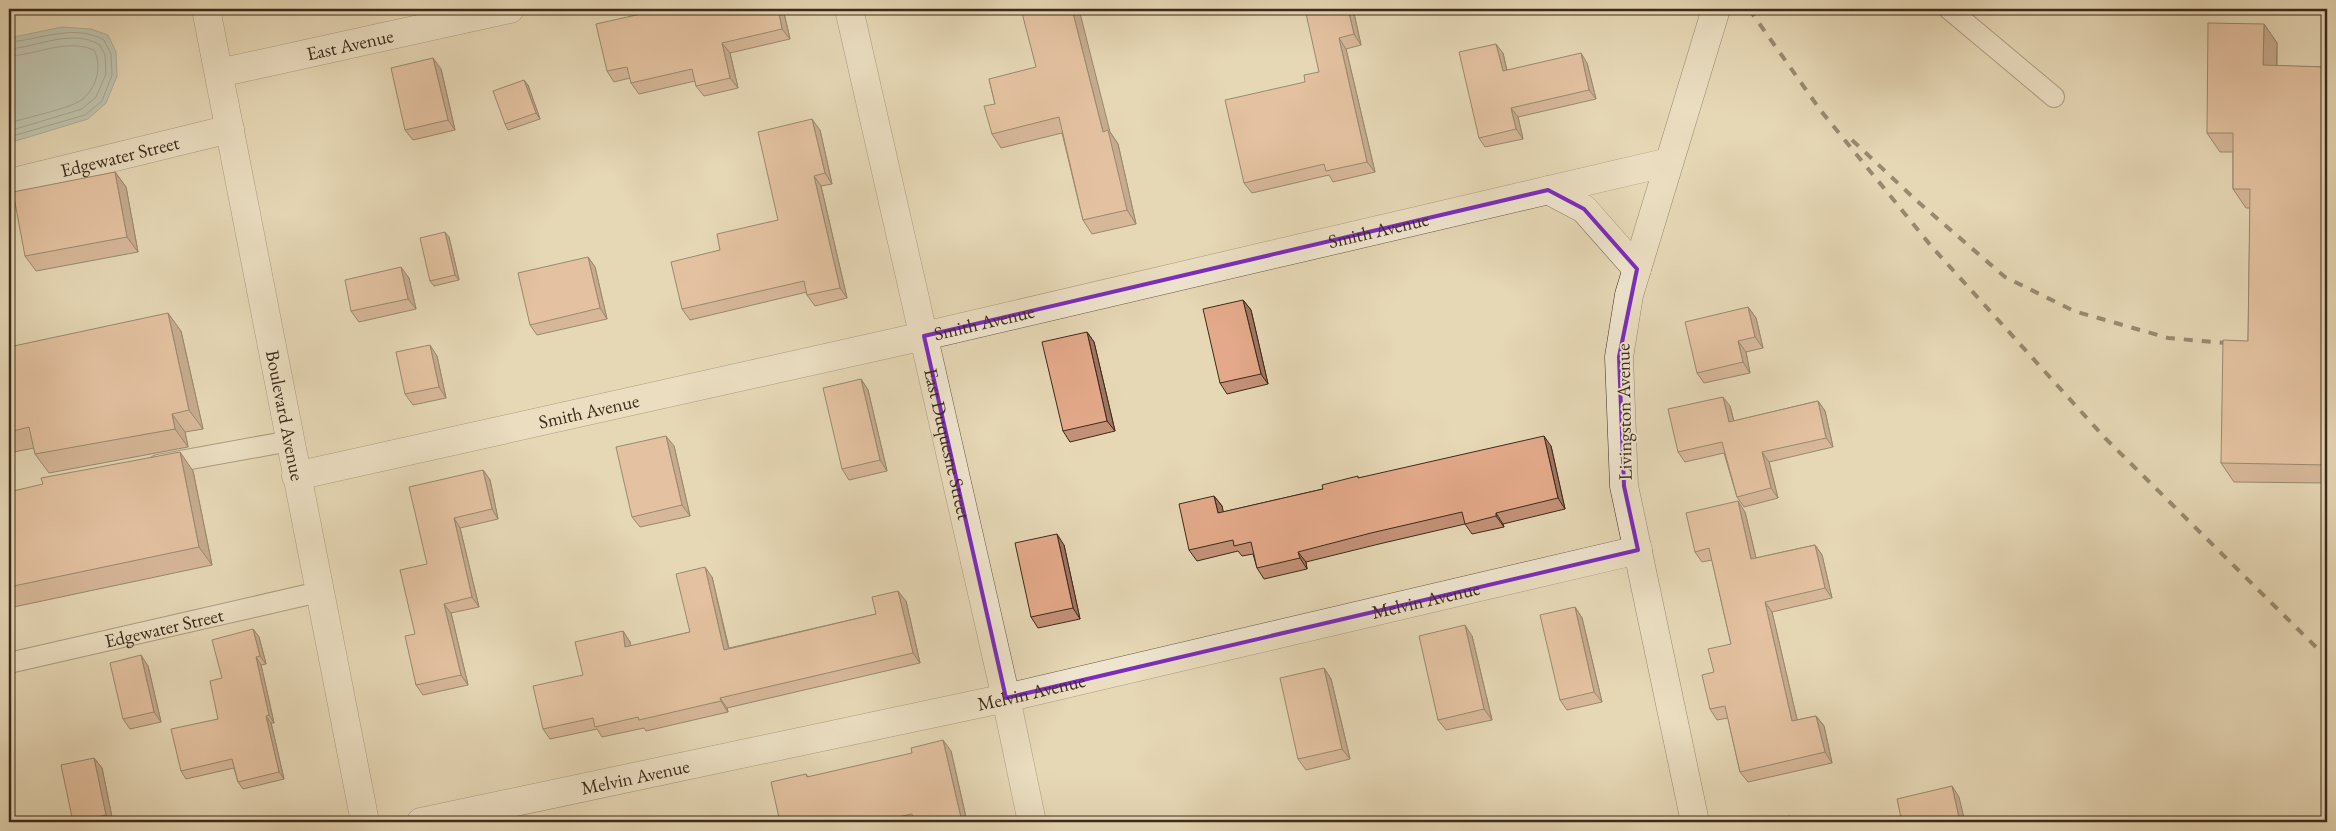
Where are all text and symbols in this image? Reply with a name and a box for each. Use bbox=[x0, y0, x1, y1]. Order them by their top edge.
street label: East Avenue bbox=[304, 23, 396, 66]
street label: Edgewater Street bbox=[58, 129, 182, 182]
street label: Smith Avenue bbox=[1326, 206, 1431, 254]
street label: Smith Avenue bbox=[931, 298, 1037, 346]
street label: Livingston Avenue bbox=[1610, 343, 1638, 481]
street label: Boulevard Avenue bbox=[260, 348, 310, 483]
street label: East Duquesne Street bbox=[919, 366, 977, 522]
street label: Smith Avenue bbox=[536, 387, 642, 434]
street label: Melvin Avenue bbox=[1369, 575, 1482, 624]
street label: Edgewater Street bbox=[102, 602, 226, 653]
street label: Melvin Avenue bbox=[975, 667, 1088, 716]
street label: Melvin Avenue bbox=[579, 753, 692, 800]

